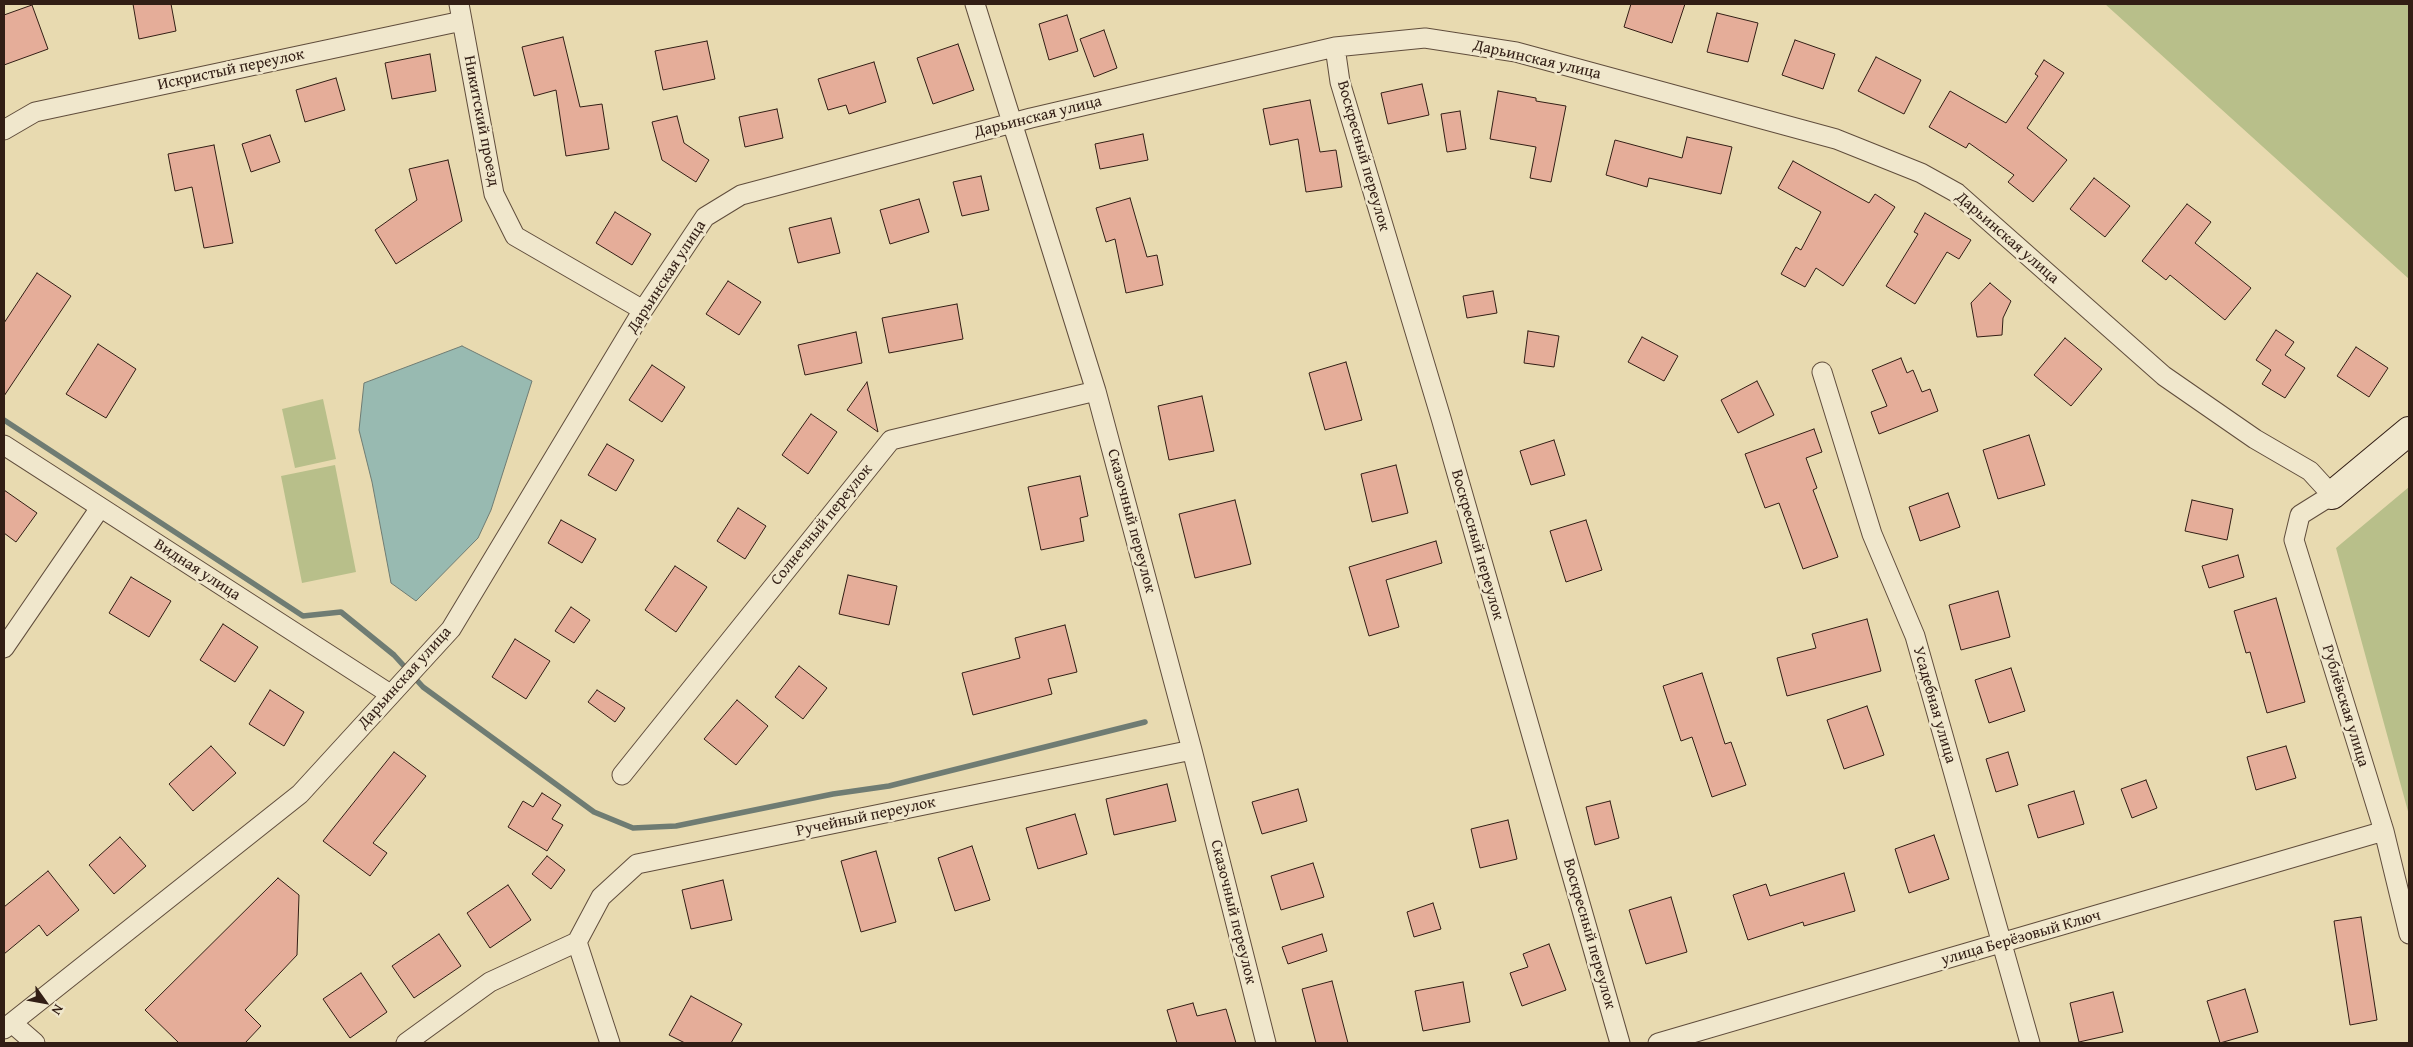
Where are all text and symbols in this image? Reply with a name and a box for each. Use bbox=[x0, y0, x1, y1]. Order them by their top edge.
street label: Дарьинская улица bbox=[1471, 36, 1603, 84]
street label: Искристый переулок bbox=[156, 45, 306, 95]
street label: Никитский проезд bbox=[459, 54, 503, 188]
street label: Воскресный переулок bbox=[1332, 79, 1394, 233]
street label: Дарьинская улица bbox=[972, 92, 1104, 142]
street label: Дарьинская улица bbox=[1951, 188, 2063, 288]
street label: Дарьинская улица bbox=[623, 217, 711, 337]
street label: Сказочный переулок bbox=[1103, 447, 1159, 595]
street label: Солнечный переулок bbox=[767, 460, 877, 590]
street label: Воскресный переулок bbox=[1446, 468, 1508, 622]
street label: Видная улица bbox=[150, 535, 244, 605]
street label: Дарьинская улица bbox=[354, 623, 456, 733]
street label: Рублёвская улица bbox=[2317, 642, 2373, 770]
street label: Усадебная улица bbox=[1908, 644, 1960, 766]
street label: Ручейный переулок bbox=[795, 793, 937, 841]
street label: Сказочный переулок bbox=[1206, 838, 1260, 986]
street label: Воскресный переулок bbox=[1558, 857, 1620, 1011]
street label: улица Берёзовый Ключ bbox=[1939, 906, 2103, 970]
north arrow bbox=[20, 977, 70, 1027]
text: N bbox=[47, 1001, 69, 1019]

